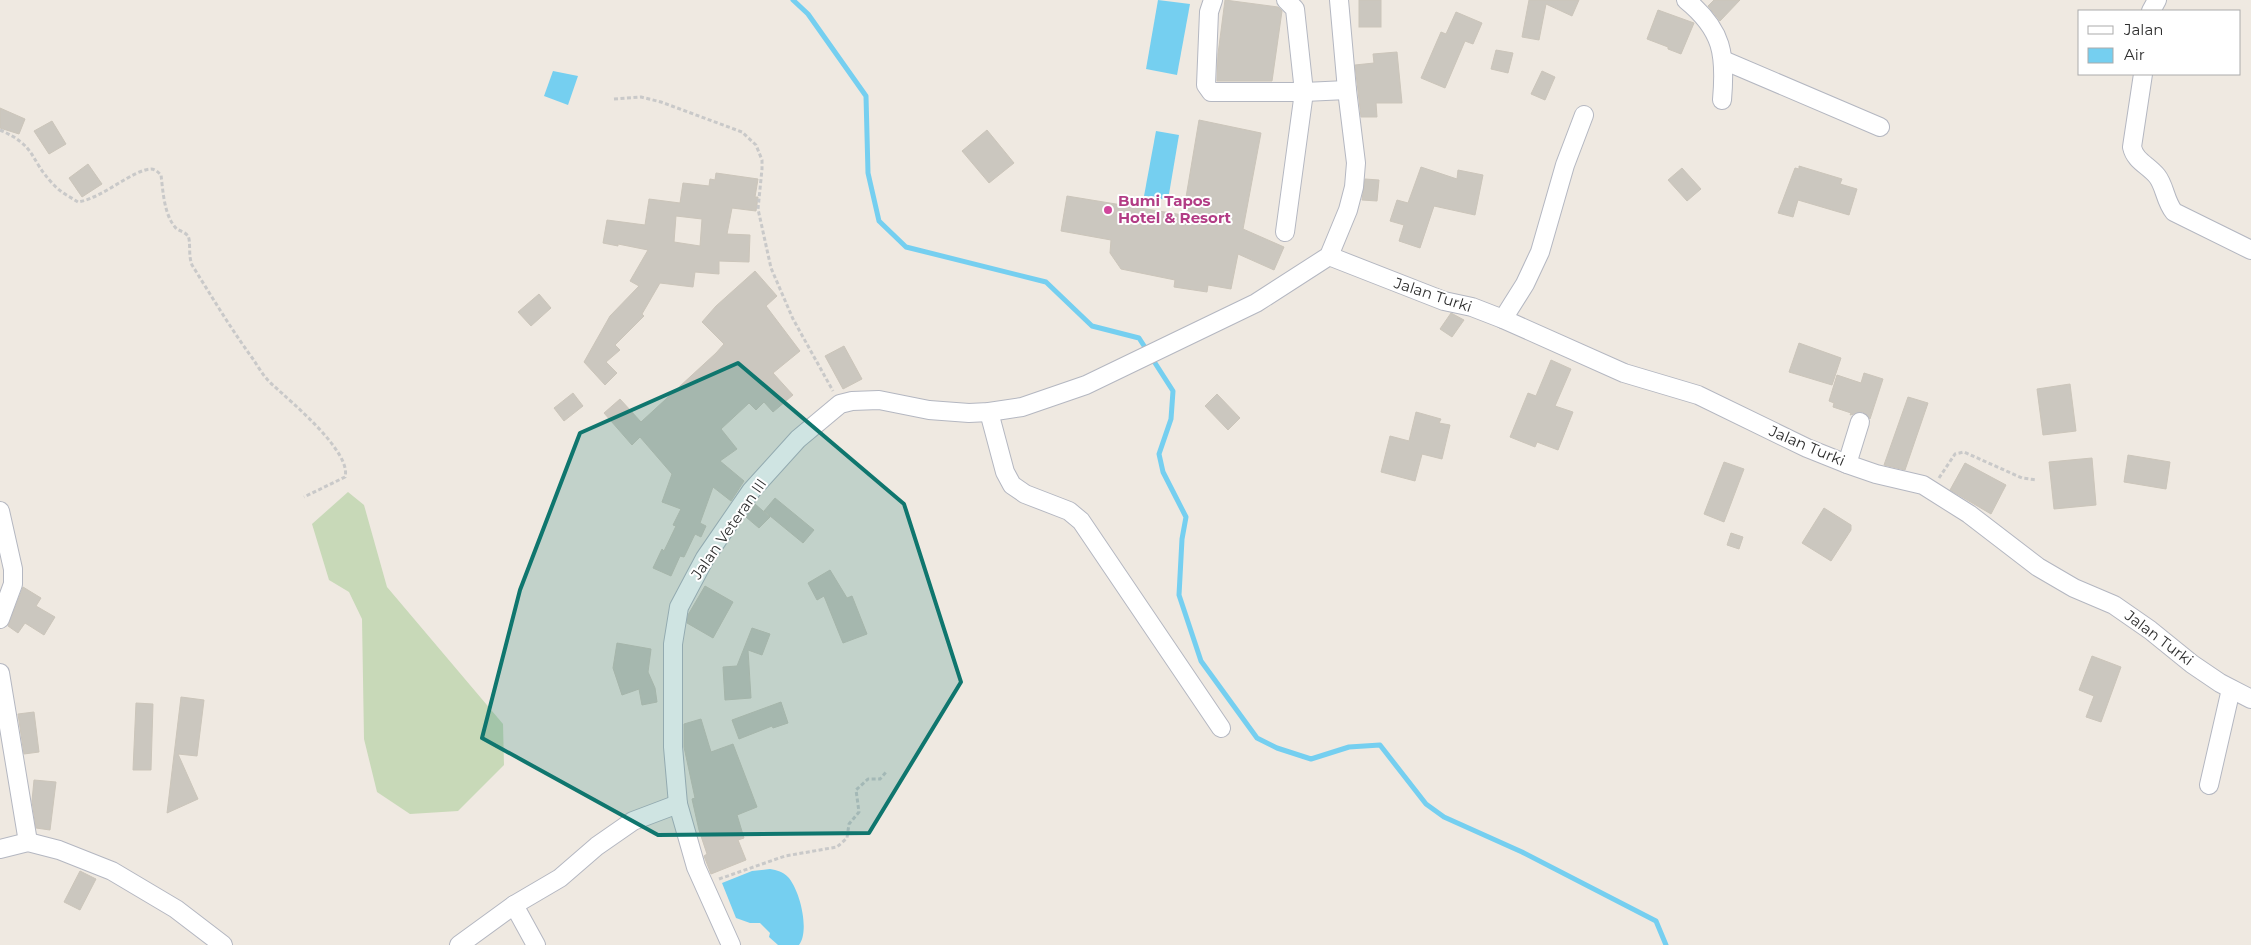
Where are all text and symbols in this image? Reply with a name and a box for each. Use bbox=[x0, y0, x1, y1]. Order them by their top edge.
legend bbox=[2078, 10, 2241, 75]
text: Jalan bbox=[2123, 20, 2163, 39]
text: Air bbox=[2124, 45, 2145, 64]
place label: Bumi Tapos Hotel & Resort bbox=[1118, 191, 1232, 227]
marker: Bumi Tapos Hotel & Resort bbox=[1102, 204, 1114, 216]
street label: Jalan Turki bbox=[1391, 273, 1474, 316]
street label: Jalan Turki bbox=[1765, 421, 1848, 470]
street label: Jalan Veteran III bbox=[686, 475, 770, 584]
street label: Jalan Turki bbox=[2121, 605, 2197, 669]

